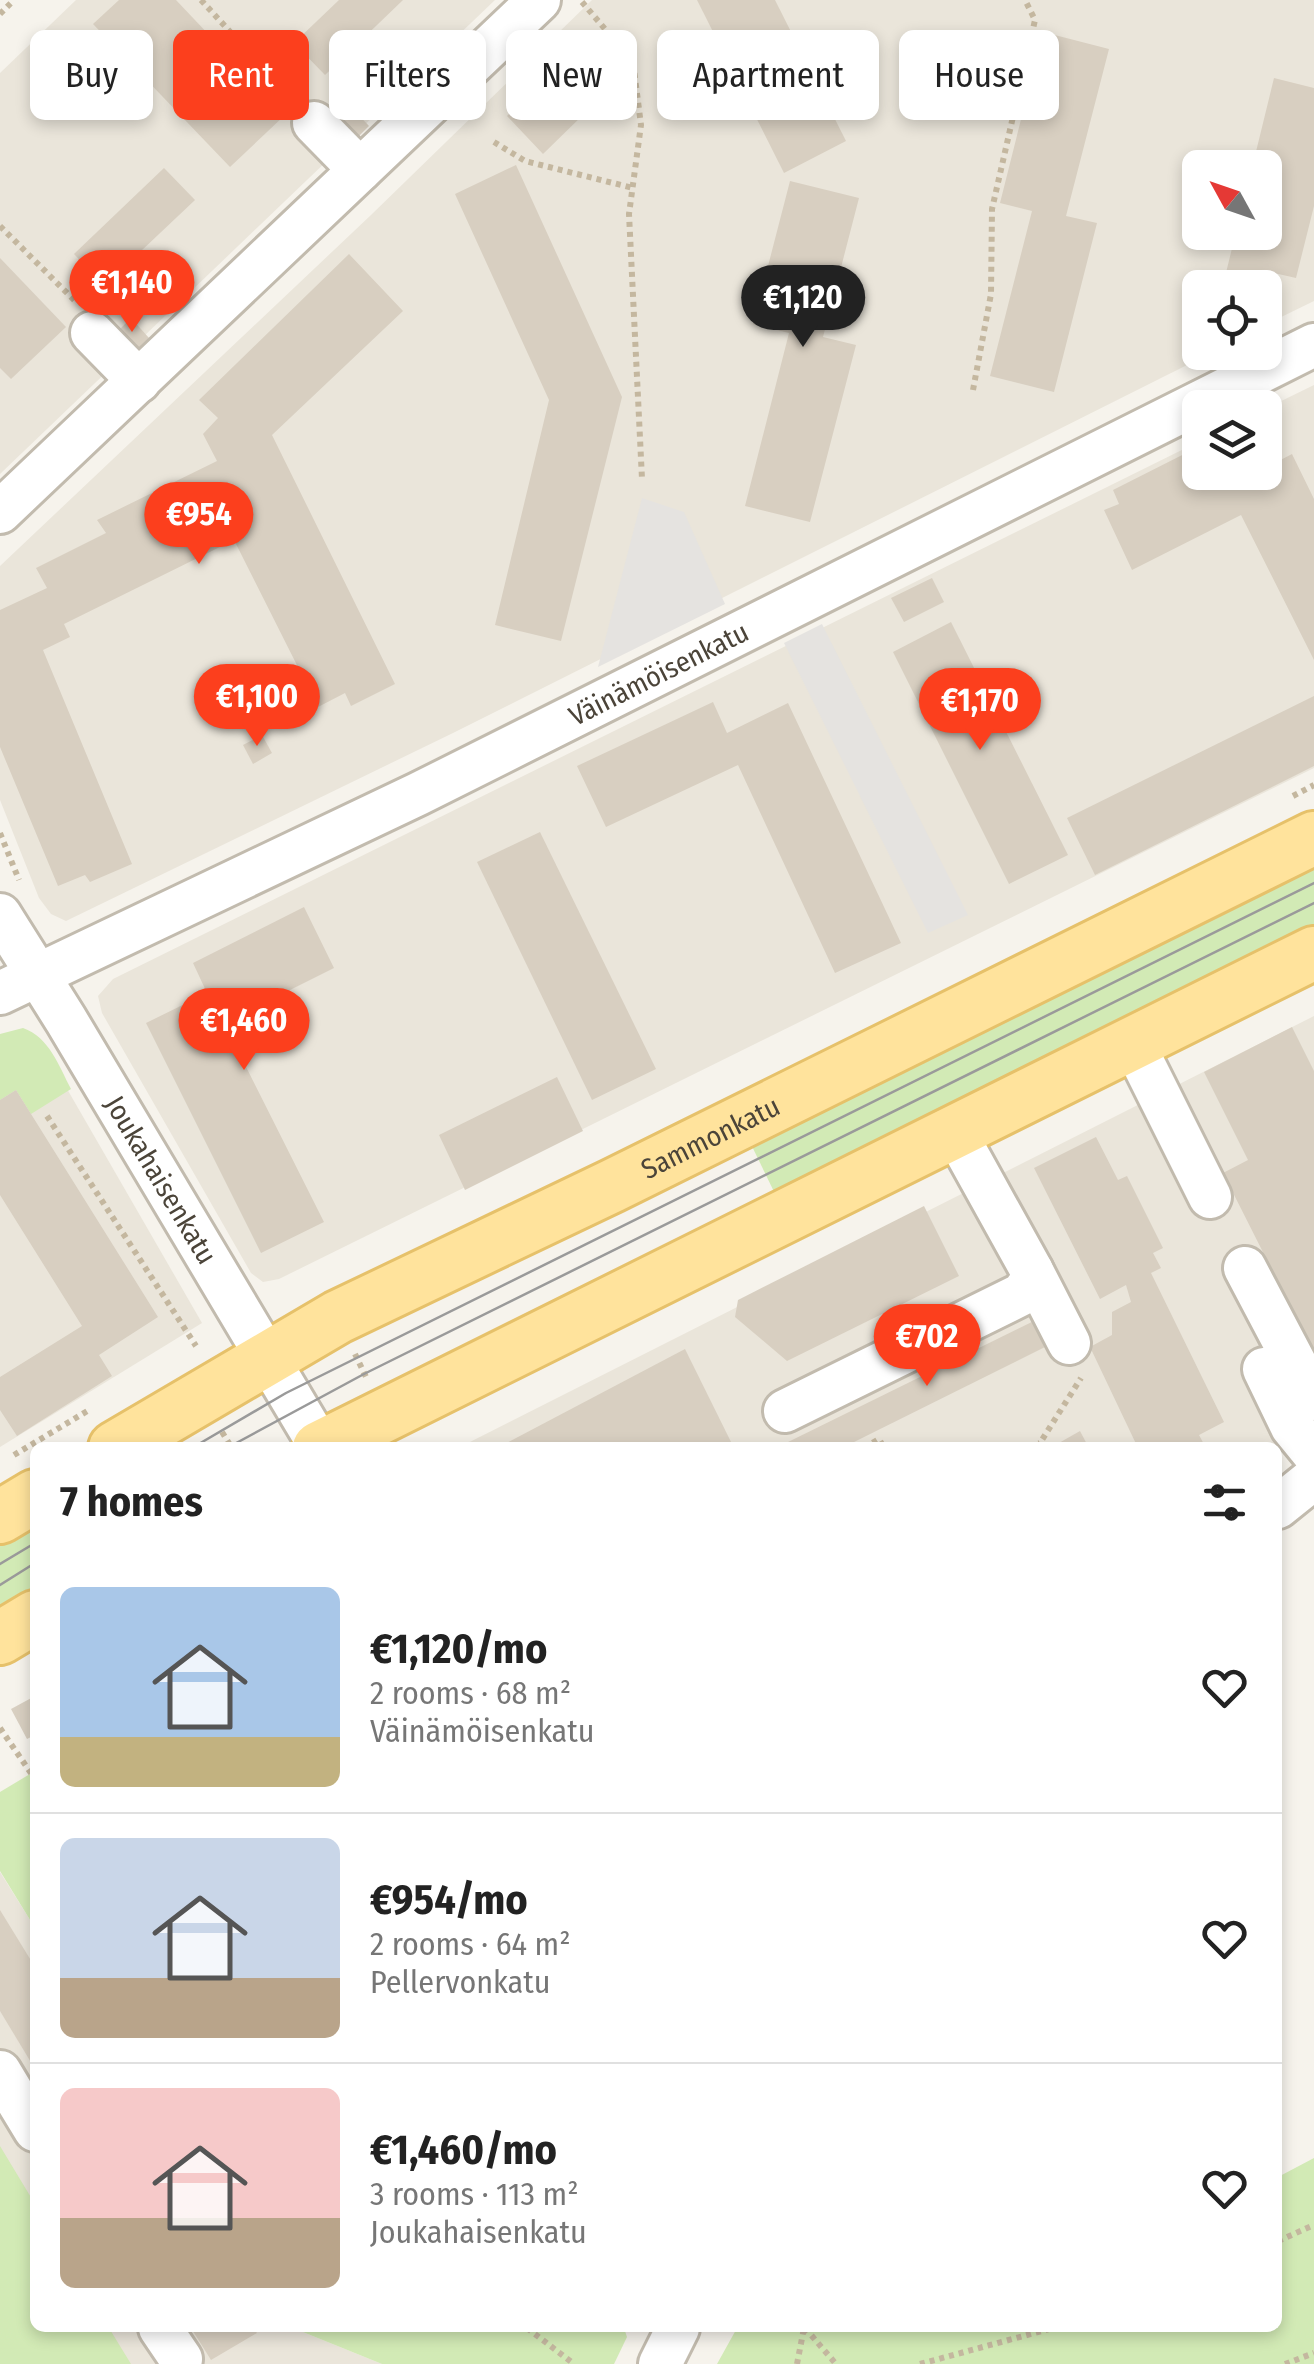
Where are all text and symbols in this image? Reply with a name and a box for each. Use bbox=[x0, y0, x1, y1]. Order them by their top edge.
chip: Buy bbox=[30, 30, 153, 120]
chip: Rent bbox=[173, 30, 309, 120]
chip: Filters bbox=[329, 30, 486, 120]
chip: New bbox=[506, 30, 637, 120]
chip: Apartment bbox=[657, 30, 879, 120]
chip: House bbox=[899, 30, 1059, 120]
north arrow bbox=[1182, 150, 1282, 250]
map controls bbox=[1182, 150, 1282, 490]
pin: €1,140 bbox=[51, 250, 213, 335]
text: €1,140 bbox=[91, 263, 173, 301]
pin: €1,120 bbox=[722, 265, 884, 350]
button: locate bbox=[1182, 270, 1282, 370]
text: €1,120 bbox=[763, 278, 843, 316]
button: layers bbox=[1182, 390, 1282, 490]
pin: €954 bbox=[140, 482, 258, 567]
text: €954 bbox=[166, 495, 232, 533]
street label: Väinämöisenkatu bbox=[563, 615, 754, 732]
pin: €1,100 bbox=[176, 664, 338, 749]
pin: €1,170 bbox=[899, 668, 1061, 753]
text: €1,100 bbox=[216, 677, 298, 715]
text: €1,170 bbox=[941, 681, 1019, 719]
pin: €1,460 bbox=[163, 988, 325, 1073]
text: €1,460 bbox=[201, 1001, 287, 1039]
street label: Sammonkatu bbox=[636, 1089, 785, 1185]
street label: Joukahaisenkatu bbox=[98, 1090, 224, 1270]
pin: €702 bbox=[868, 1304, 986, 1389]
text: €702 bbox=[896, 1317, 958, 1355]
icon: filters bbox=[1197, 1475, 1252, 1530]
text: 7 homes bbox=[60, 1477, 203, 1527]
text: €1,120/mo bbox=[370, 1624, 547, 1674]
icon: home bbox=[140, 1627, 260, 1747]
icon: heart bbox=[1197, 1660, 1252, 1715]
text: 2 rooms · 68 m² bbox=[370, 1674, 571, 1712]
text: Väinämöisenkatu bbox=[370, 1712, 594, 1750]
text: €954/mo bbox=[370, 1875, 528, 1925]
icon: home bbox=[140, 1878, 260, 1998]
icon: heart bbox=[1197, 1911, 1252, 1966]
text: 2 rooms · 64 m² bbox=[370, 1925, 571, 1963]
text: Pellervonkatu bbox=[370, 1963, 550, 2001]
text: €1,460/mo bbox=[370, 2125, 557, 2175]
icon: home bbox=[140, 2128, 260, 2248]
icon: heart bbox=[1197, 2161, 1252, 2216]
text: 3 rooms · 113 m² bbox=[370, 2175, 578, 2213]
text: Joukahaisenkatu bbox=[370, 2213, 587, 2251]

